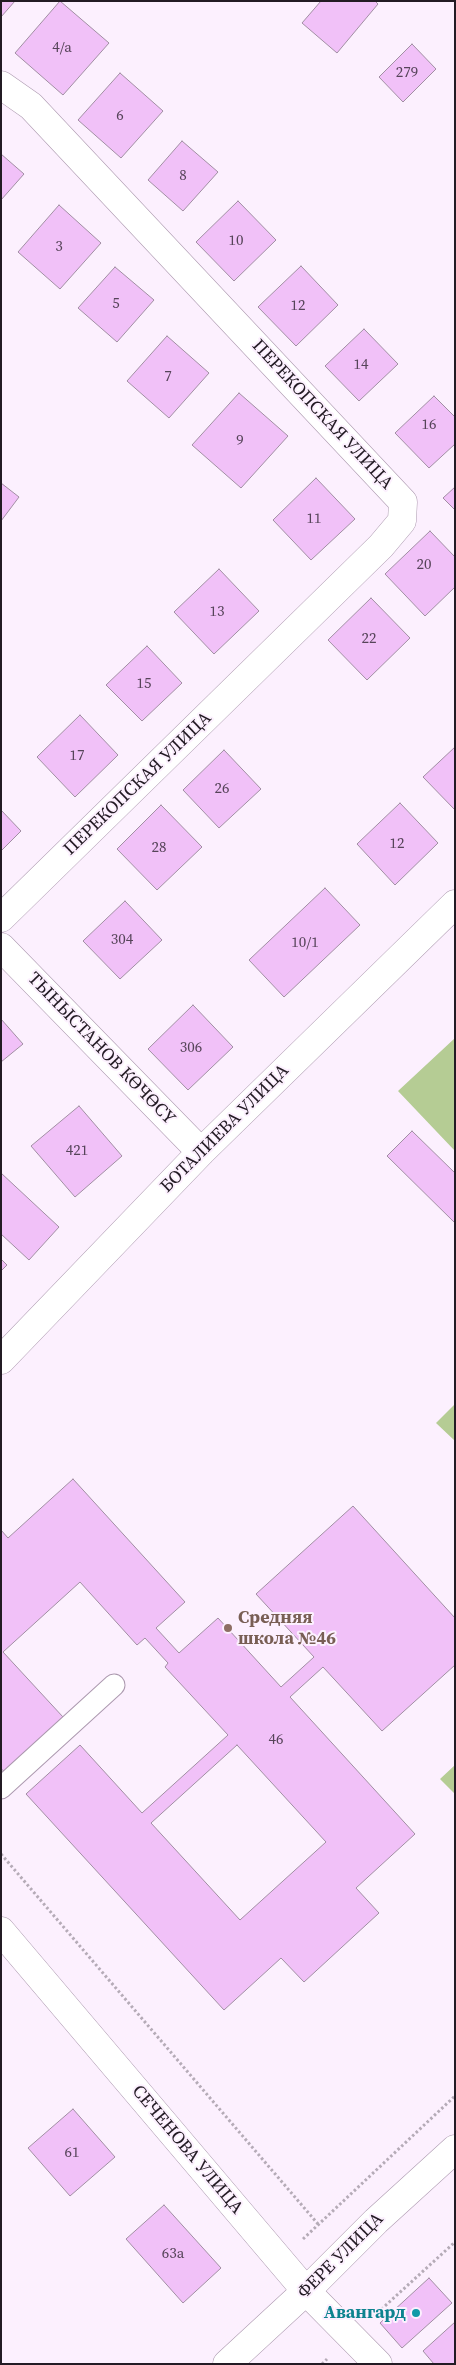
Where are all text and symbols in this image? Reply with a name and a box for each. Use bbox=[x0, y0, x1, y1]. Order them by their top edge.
house number: 4/а bbox=[52, 39, 72, 57]
house number: 279 bbox=[396, 64, 418, 82]
house number: 6 bbox=[116, 107, 124, 125]
house number: 8 bbox=[179, 167, 187, 185]
house number: 10 bbox=[229, 232, 243, 250]
house number: 3 bbox=[55, 238, 63, 256]
house number: 5 bbox=[112, 295, 120, 313]
house number: 12 bbox=[291, 297, 305, 315]
street label: ПЕРЕКОПСКАЯ УЛИЦА bbox=[247, 336, 397, 494]
house number: 14 bbox=[354, 356, 368, 374]
house number: 7 bbox=[164, 368, 172, 386]
house number: 16 bbox=[422, 416, 436, 434]
house number: 9 bbox=[236, 432, 244, 450]
house number: 11 bbox=[307, 510, 321, 528]
house number: 20 bbox=[417, 556, 431, 574]
house number: 13 bbox=[210, 603, 224, 621]
house number: 22 bbox=[362, 630, 376, 648]
house number: 15 bbox=[137, 675, 151, 693]
street label: ПЕРЕКОПСКАЯ УЛИЦА bbox=[60, 708, 216, 860]
house number: 17 bbox=[70, 747, 84, 765]
house number: 26 bbox=[215, 780, 229, 798]
house number: 12 bbox=[390, 835, 404, 853]
house number: 28 bbox=[152, 839, 166, 857]
house number: 304 bbox=[111, 931, 133, 949]
house number: 10/1 bbox=[291, 934, 319, 952]
street label: ТЫНЫСТАНОВ КӨЧӨСҮ bbox=[23, 968, 179, 1130]
house number: 306 bbox=[180, 1039, 202, 1057]
street label: БОТАЛИЕВА УЛИЦА bbox=[156, 1060, 294, 1198]
house number: 421 bbox=[66, 1142, 88, 1160]
place label: Средняя школа №46 bbox=[238, 1607, 336, 1650]
marker: Средняя школа №46 bbox=[222, 1622, 234, 1634]
house number: 46 bbox=[269, 1731, 283, 1749]
street label: СЕЧЕНОВА УЛИЦА bbox=[127, 2081, 247, 2219]
house number: 61 bbox=[65, 2144, 79, 2162]
street label: ФЕРЕ УЛИЦА bbox=[294, 2209, 388, 2303]
house number: 63а bbox=[162, 2245, 184, 2263]
place label: Авангард bbox=[324, 2302, 406, 2324]
marker: Авангард bbox=[410, 2307, 422, 2319]

